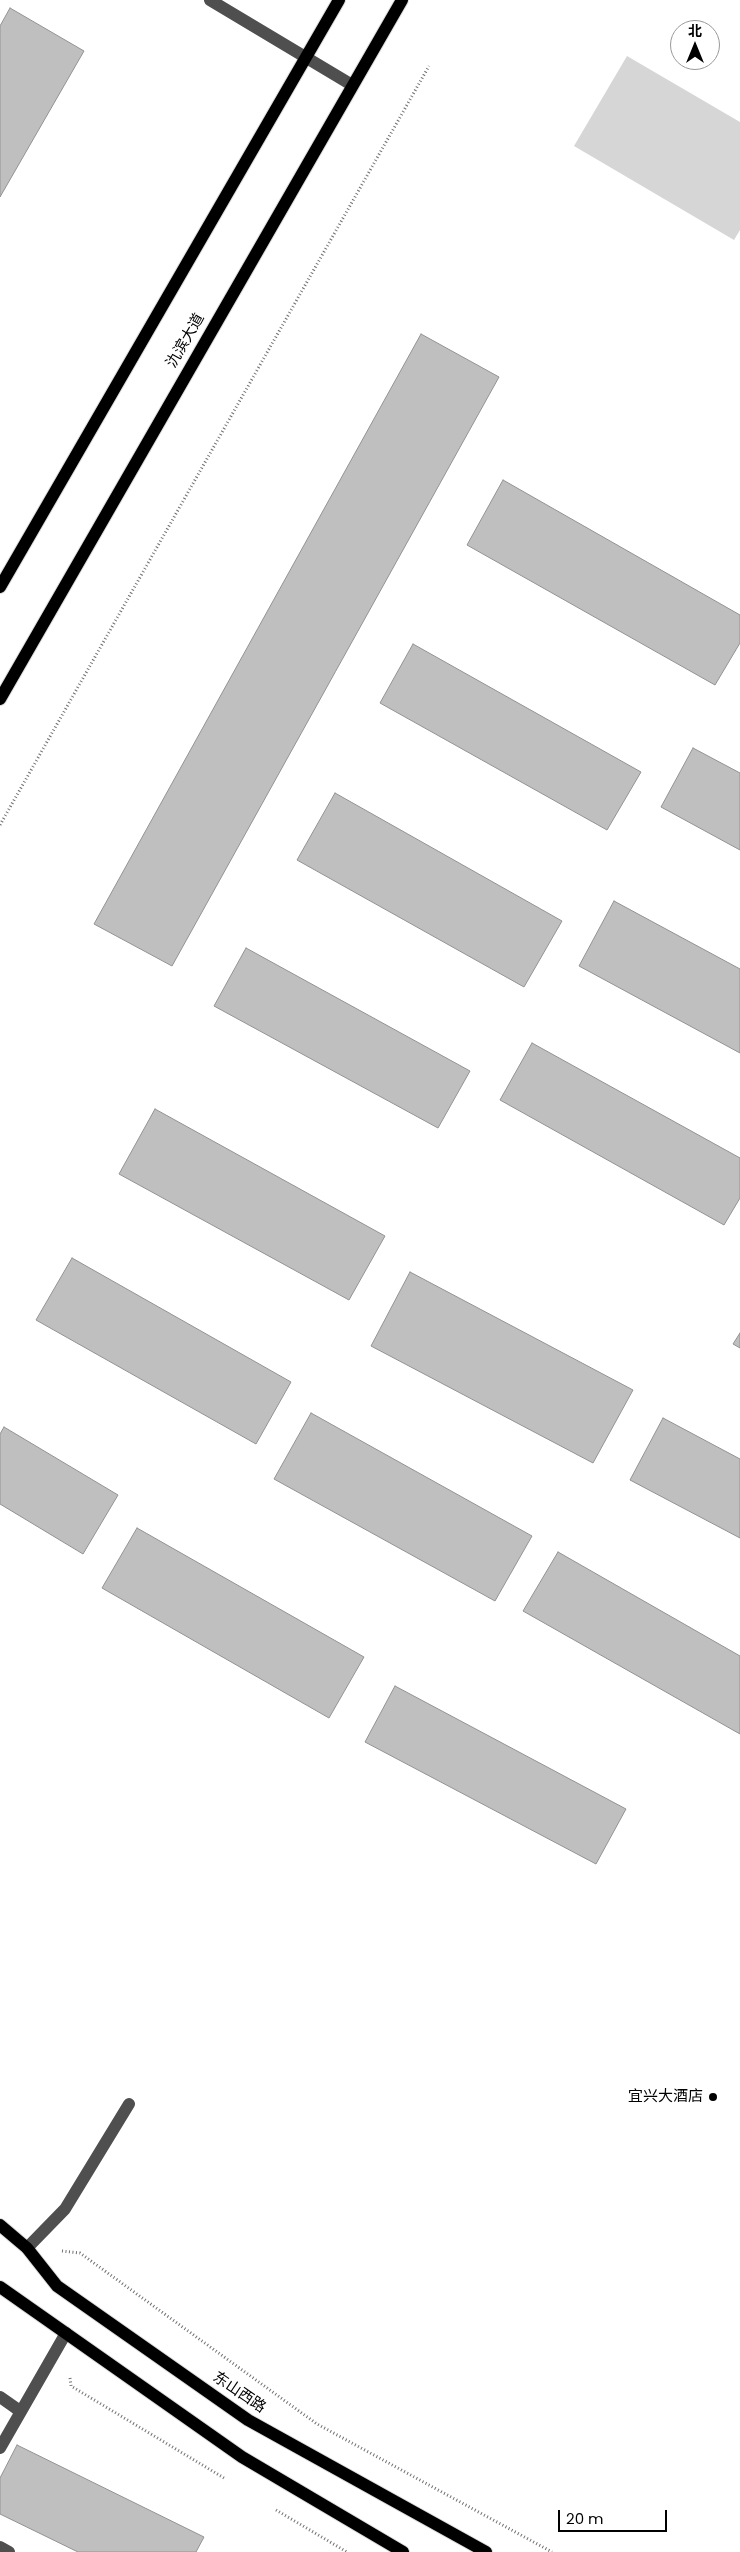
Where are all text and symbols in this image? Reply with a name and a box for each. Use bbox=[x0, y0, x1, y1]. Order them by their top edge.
north arrow bbox=[670, 20, 720, 70]
text: 北 bbox=[688, 21, 702, 41]
street label: 氿滨大道 bbox=[163, 311, 209, 371]
place label: 宜兴大酒店 bbox=[628, 2088, 703, 2106]
marker: 宜兴大酒店 bbox=[707, 2091, 719, 2103]
street label: 东山西路 bbox=[209, 2369, 269, 2417]
scale bar bbox=[560, 2500, 669, 2532]
text: 20 m bbox=[566, 2508, 604, 2529]

